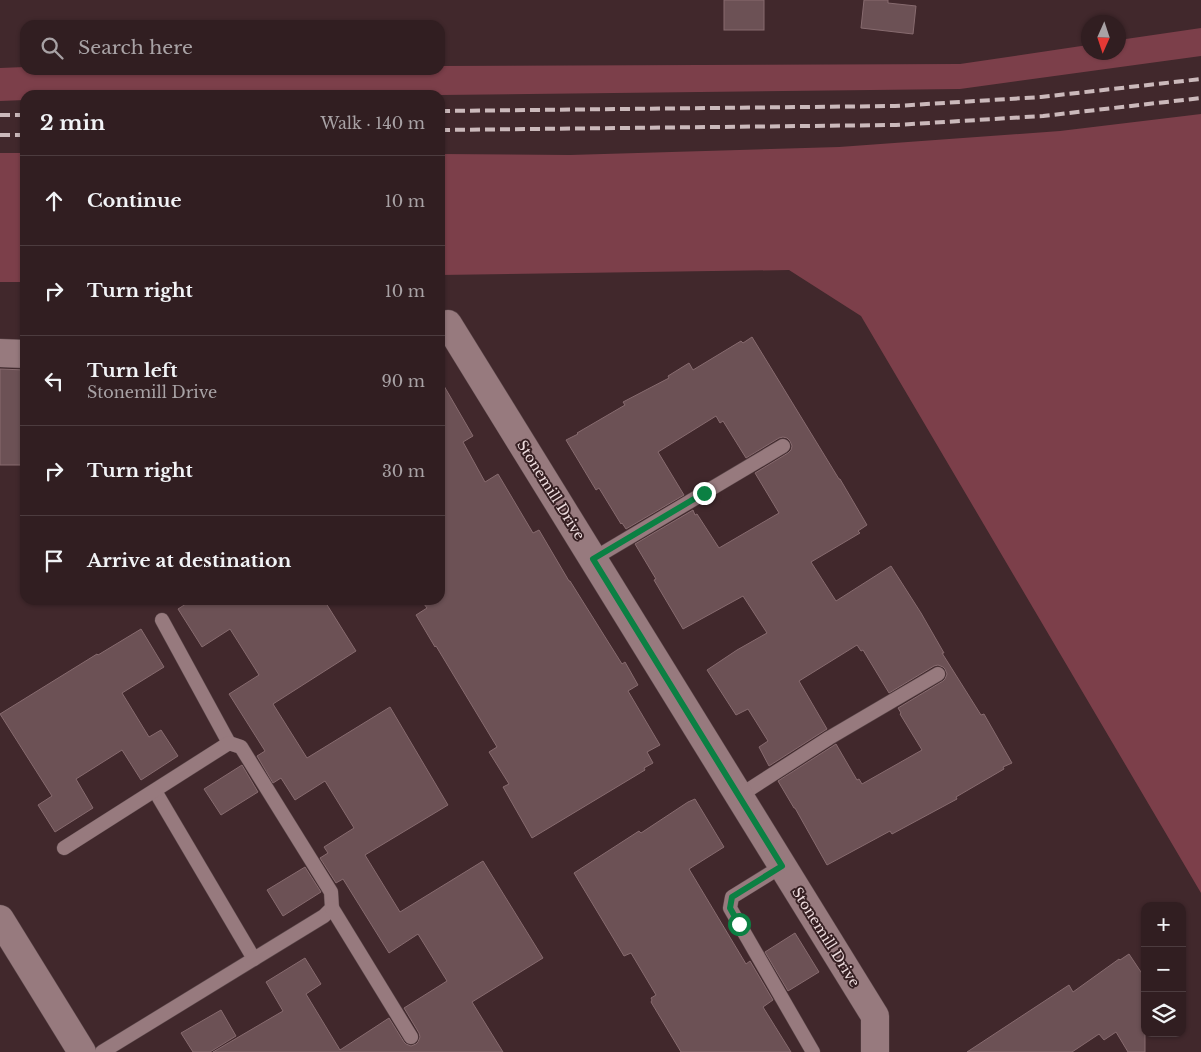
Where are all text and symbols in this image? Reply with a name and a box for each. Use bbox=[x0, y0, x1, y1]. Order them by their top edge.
north arrow bbox=[1081, 15, 1126, 60]
search box bbox=[20, 20, 445, 75]
icon: search bbox=[38, 34, 66, 62]
text: Search here bbox=[78, 36, 193, 59]
text: 2 min bbox=[40, 110, 105, 136]
text: Walk · 140 m bbox=[320, 113, 425, 133]
icon: ahead bbox=[40, 187, 68, 215]
text: Continue bbox=[87, 189, 182, 212]
text: 10 m bbox=[385, 191, 425, 211]
icon: right bbox=[40, 277, 68, 305]
text: Turn right bbox=[87, 279, 193, 302]
text: 10 m bbox=[385, 281, 425, 301]
text: Turn left bbox=[87, 359, 178, 382]
icon: left bbox=[40, 367, 68, 395]
text: 90 m bbox=[382, 371, 425, 391]
text: Stonemill Drive bbox=[87, 382, 217, 402]
street label: Stonemill Drive bbox=[513, 437, 589, 543]
icon: right bbox=[40, 457, 68, 485]
text: Turn right bbox=[87, 459, 193, 482]
text: 30 m bbox=[382, 461, 425, 481]
route end bbox=[693, 482, 716, 505]
icon: arrive bbox=[40, 547, 68, 575]
text: Arrive at destination bbox=[87, 549, 291, 572]
street label: Stonemill Drive bbox=[788, 884, 864, 990]
map controls bbox=[1141, 902, 1186, 1037]
button: + bbox=[1141, 902, 1186, 947]
route start bbox=[728, 913, 751, 936]
button: − bbox=[1141, 947, 1186, 992]
button: layers bbox=[1141, 992, 1186, 1037]

